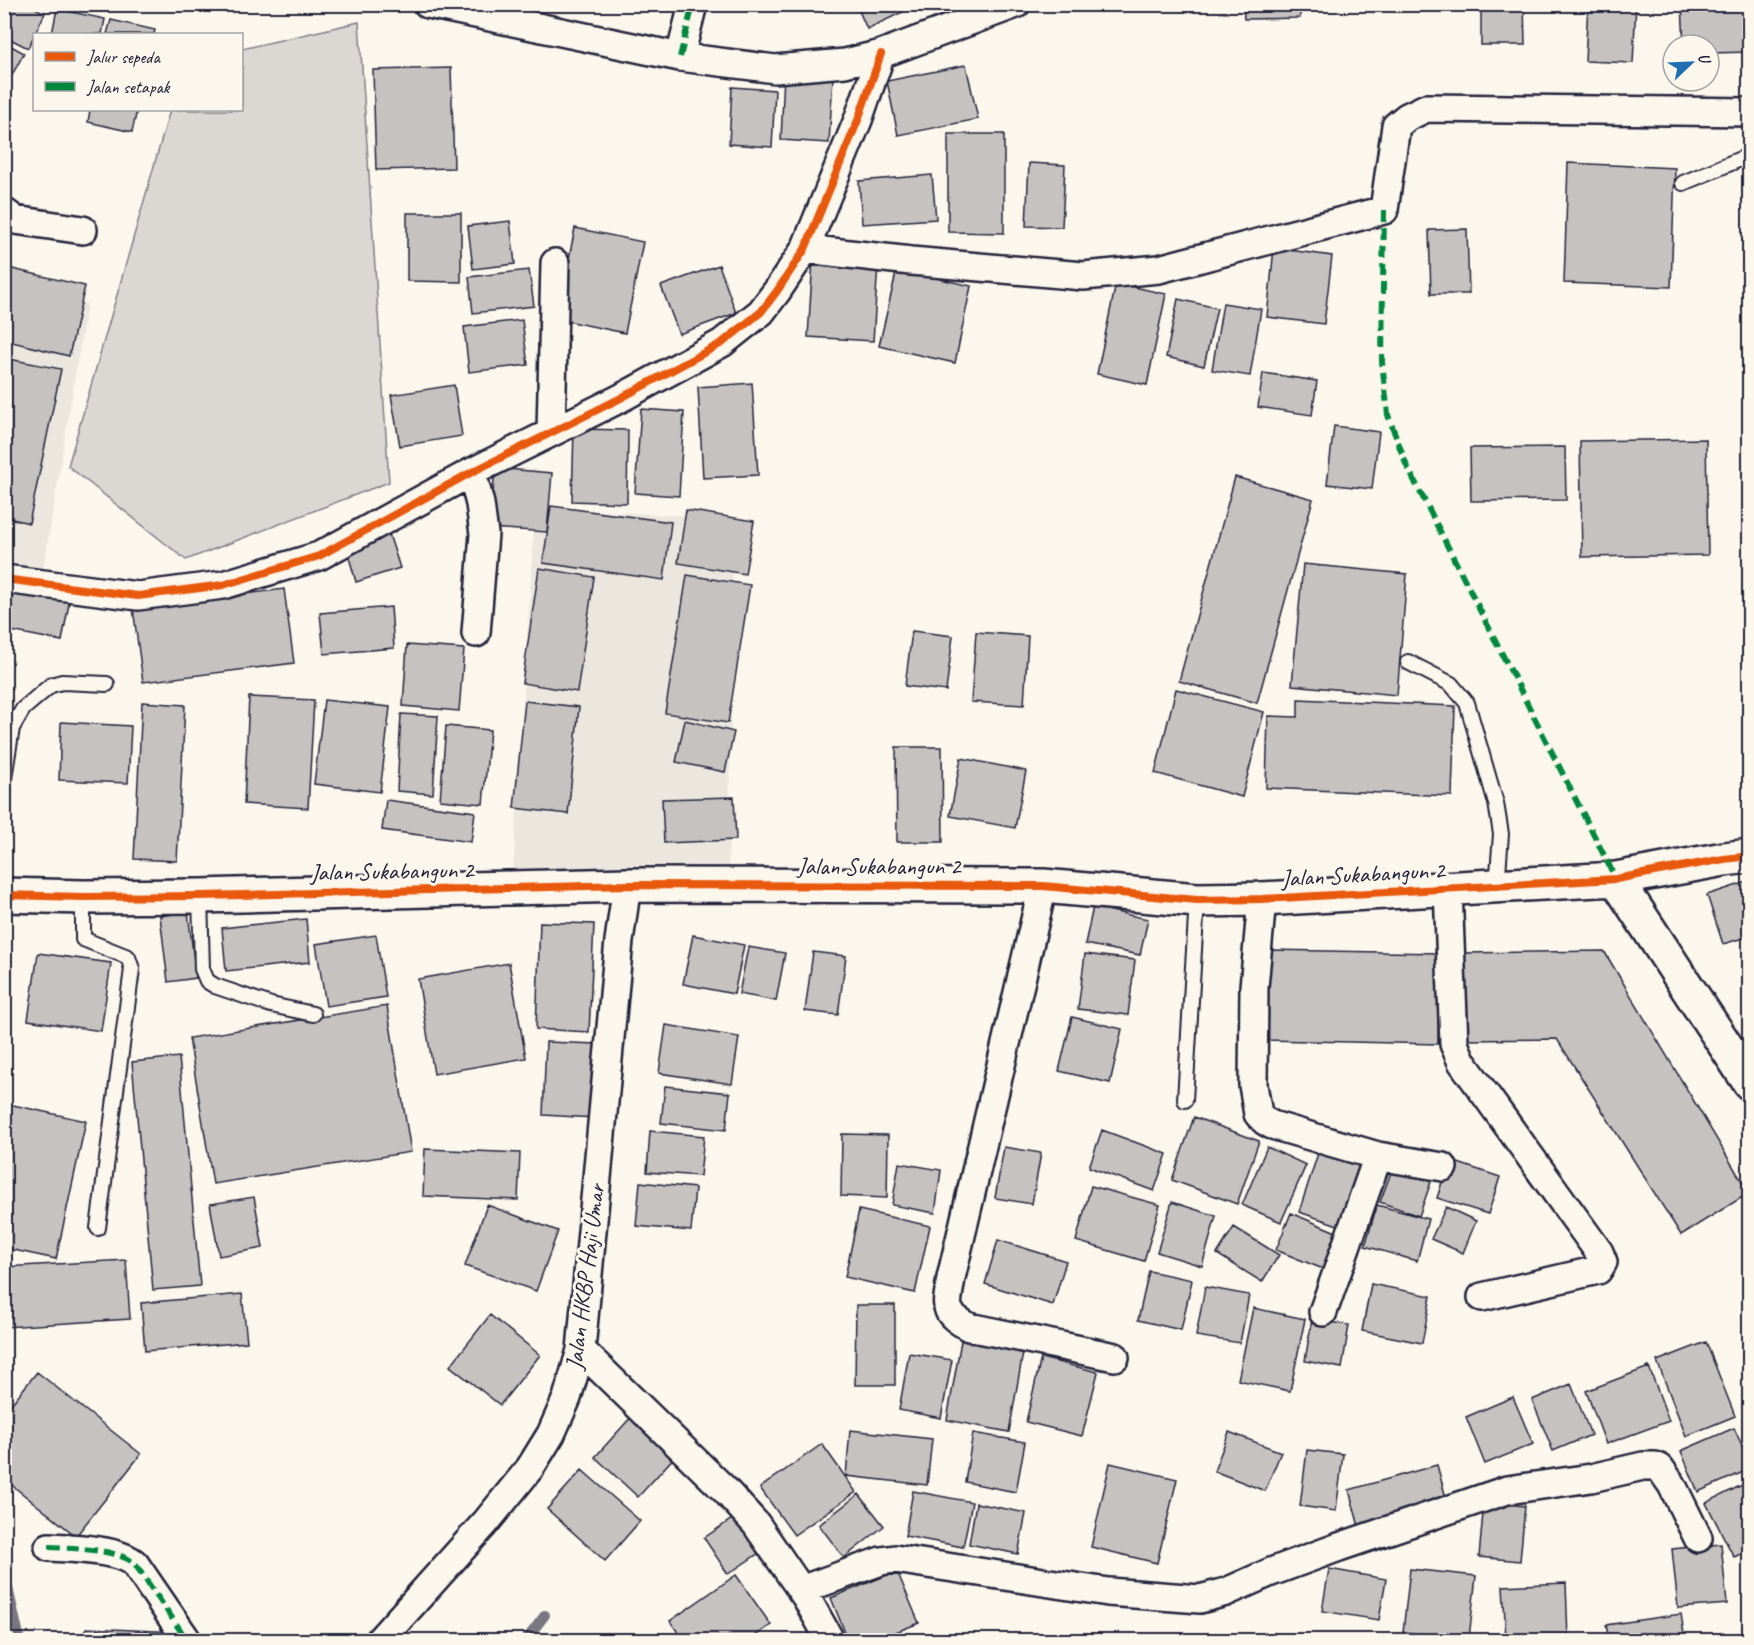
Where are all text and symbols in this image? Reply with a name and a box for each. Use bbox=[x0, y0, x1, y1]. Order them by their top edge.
legend bbox=[33, 33, 243, 111]
north arrow bbox=[1661, 33, 1721, 93]
text: Jalur sepeda bbox=[86, 46, 161, 68]
text: U bbox=[1693, 50, 1716, 68]
text: Jalan setapak bbox=[86, 76, 171, 98]
street label: Jalan Sukabangun 2 bbox=[796, 851, 963, 881]
street label: Jalan Sukabangun 2 bbox=[309, 855, 476, 887]
street label: Jalan Sukabangun 2 bbox=[1280, 855, 1448, 893]
street label: Jalan HKBP Haji Umar bbox=[559, 1180, 612, 1372]

